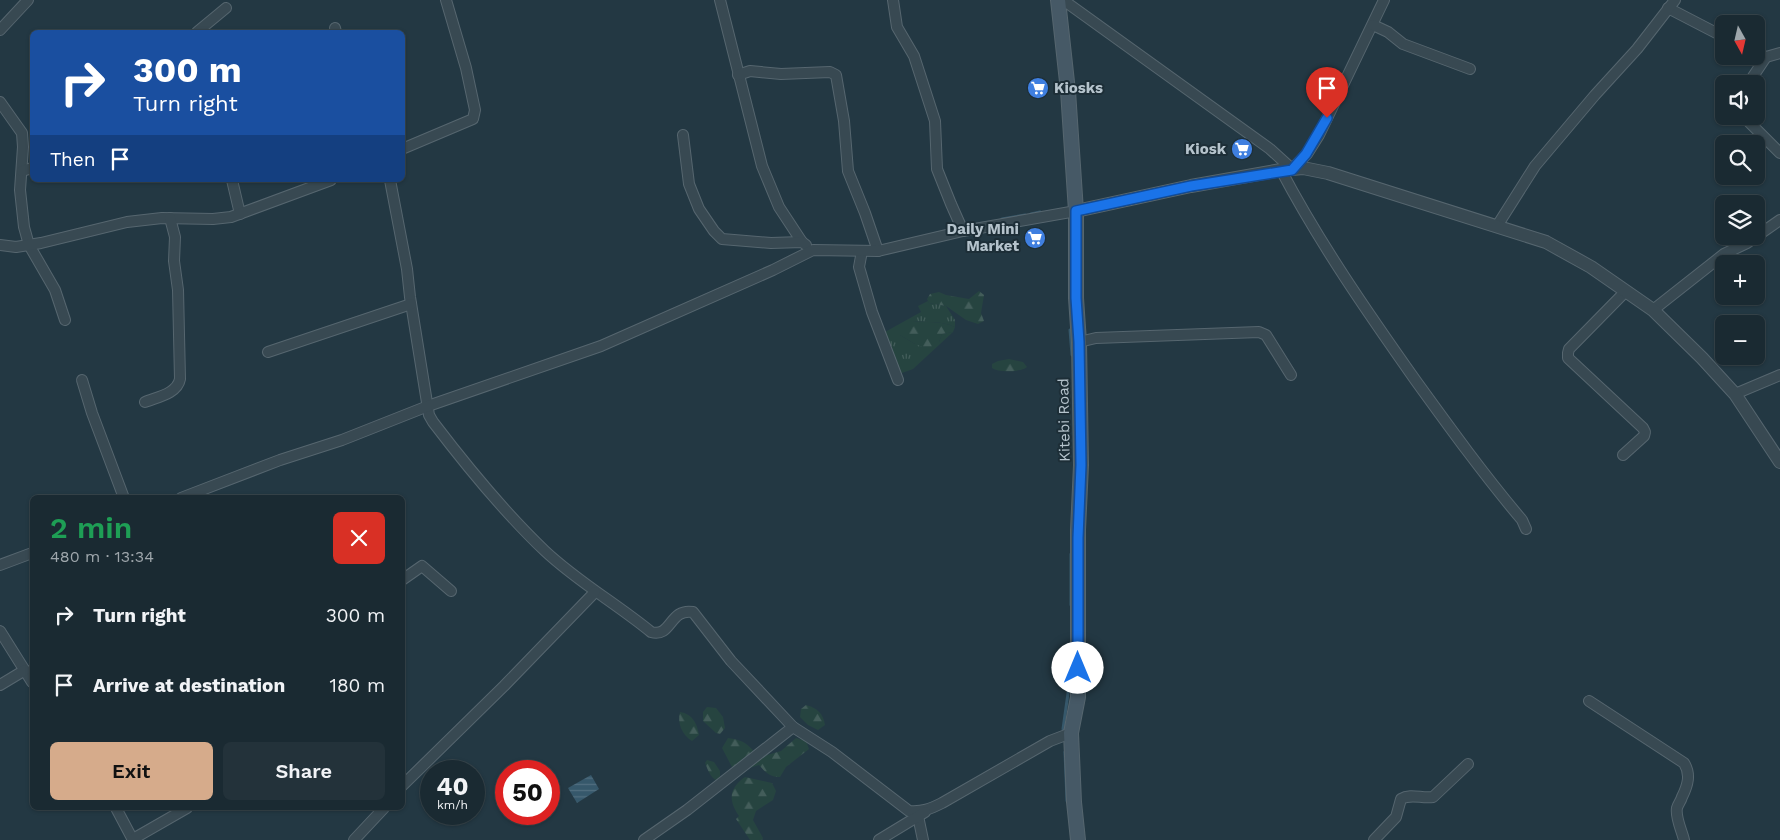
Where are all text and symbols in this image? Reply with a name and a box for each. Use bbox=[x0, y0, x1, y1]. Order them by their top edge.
north arrow bbox=[1715, 15, 1765, 65]
map controls bbox=[1715, 15, 1765, 365]
text: 300 m bbox=[133, 49, 242, 91]
icon: right bbox=[50, 50, 115, 115]
pin bbox=[1306, 67, 1348, 118]
icon: arrive bbox=[1313, 74, 1341, 102]
button: sound bbox=[1715, 75, 1765, 125]
supermarket icon: Kiosks bbox=[1026, 76, 1050, 100]
place label: Kiosks bbox=[1054, 79, 1103, 97]
text: Turn right bbox=[133, 91, 238, 116]
button: search bbox=[1715, 135, 1765, 185]
supermarket icon: Kiosk bbox=[1230, 137, 1254, 161]
place label: Kiosk bbox=[1185, 140, 1227, 158]
icon: arrive bbox=[106, 145, 134, 173]
text: Then bbox=[50, 148, 96, 171]
button: layers bbox=[1715, 195, 1765, 245]
place label: Daily Mini Market bbox=[947, 220, 1019, 255]
supermarket icon: Daily Mini Market bbox=[1023, 226, 1047, 250]
button: + bbox=[1715, 255, 1765, 305]
button: − bbox=[1715, 315, 1765, 365]
street label: Kitebi Road bbox=[1054, 378, 1074, 462]
text: 2 min bbox=[50, 510, 132, 545]
button: close bbox=[333, 512, 385, 564]
text: 480 m · 13:34 bbox=[50, 547, 154, 566]
icon: right bbox=[50, 601, 78, 629]
text: Turn right bbox=[93, 604, 186, 627]
text: 300 m bbox=[326, 604, 385, 627]
position arrow bbox=[1051, 641, 1103, 693]
icon: arrive bbox=[50, 671, 78, 699]
text: Arrive at destination bbox=[93, 674, 285, 697]
text: 180 m bbox=[329, 674, 385, 697]
button: Exit bbox=[50, 742, 213, 800]
button: Share bbox=[223, 742, 385, 800]
speed limit sign: 50 bbox=[495, 760, 560, 825]
text: 40 bbox=[436, 772, 469, 801]
text: km/h bbox=[437, 798, 468, 812]

